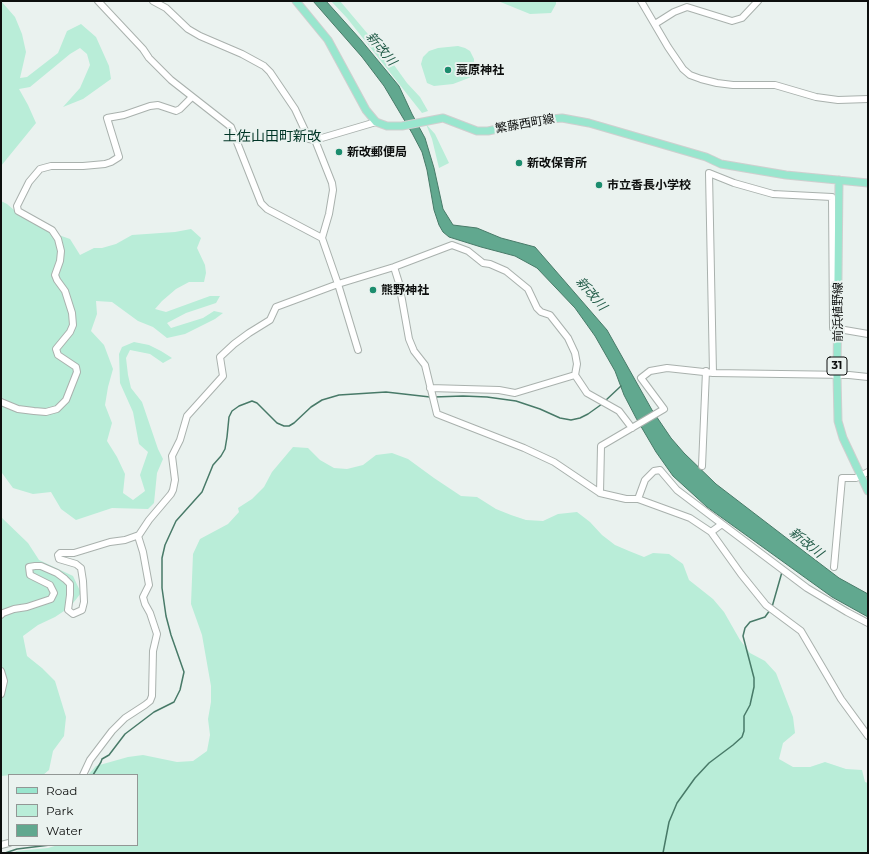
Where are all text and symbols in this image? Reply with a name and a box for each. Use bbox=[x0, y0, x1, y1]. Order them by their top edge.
water label: 新改川 bbox=[362, 29, 400, 69]
place label: 藁原神社 bbox=[456, 63, 504, 77]
marker: 藁原神社 bbox=[443, 65, 453, 75]
street label: 繁藤西町線 bbox=[494, 112, 556, 136]
district label: 土佐山田町新改 bbox=[223, 129, 321, 145]
place label: 新改郵便局 bbox=[347, 145, 407, 159]
marker: 新改郵便局 bbox=[334, 147, 344, 157]
place label: 新改保育所 bbox=[527, 156, 587, 170]
marker: 新改保育所 bbox=[514, 158, 524, 168]
place label: 市立香長小学校 bbox=[607, 178, 691, 192]
marker: 市立香長小学校 bbox=[594, 180, 604, 190]
water label: 新改川 bbox=[572, 274, 610, 314]
street label: 前浜植野線 bbox=[831, 282, 845, 342]
place label: 熊野神社 bbox=[381, 283, 429, 297]
marker: 熊野神社 bbox=[368, 285, 378, 295]
road number: 31 bbox=[827, 357, 847, 375]
water label: 新改川 bbox=[786, 525, 826, 561]
legend bbox=[8, 774, 138, 846]
text: Road bbox=[46, 783, 77, 798]
text: Park bbox=[46, 803, 73, 818]
text: Water bbox=[46, 823, 82, 838]

